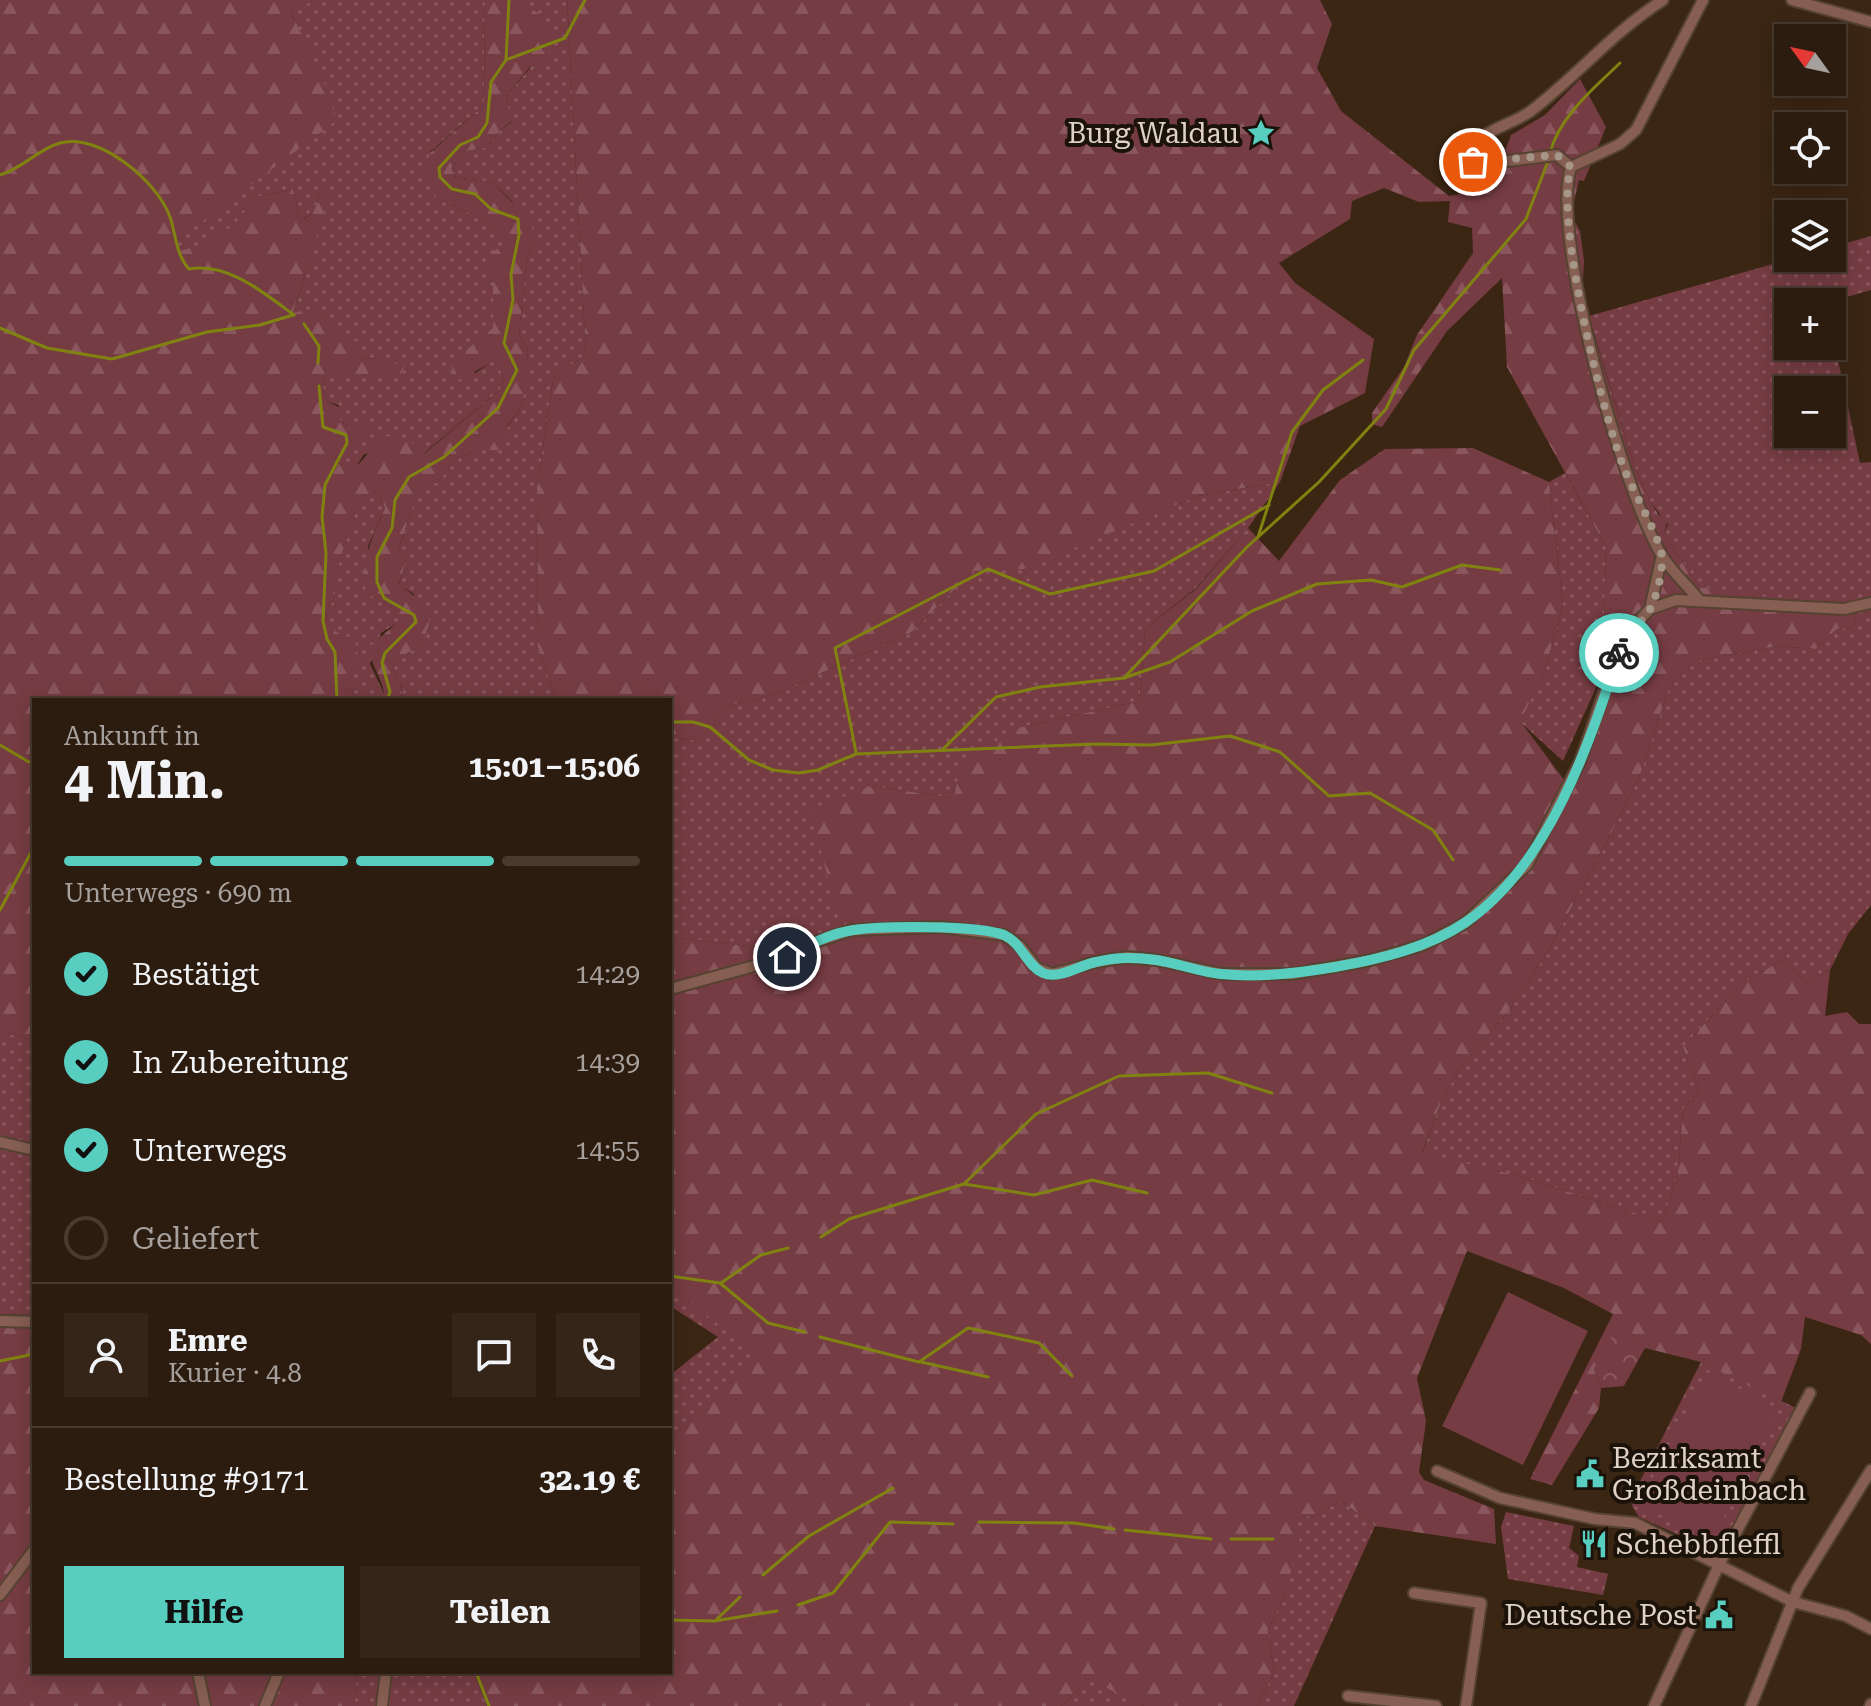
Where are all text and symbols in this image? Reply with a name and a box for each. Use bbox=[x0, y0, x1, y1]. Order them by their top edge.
north arrow bbox=[1774, 24, 1846, 96]
map controls bbox=[1774, 24, 1846, 448]
button: locate bbox=[1774, 112, 1846, 184]
place label: Burg Waldau bbox=[1067, 117, 1239, 150]
place icon: Burg Waldau bbox=[1246, 118, 1276, 148]
pin bbox=[1439, 128, 1507, 196]
icon: bag bbox=[1451, 140, 1495, 184]
button: layers bbox=[1774, 200, 1846, 272]
button: + bbox=[1774, 288, 1846, 360]
button: − bbox=[1774, 376, 1846, 448]
courier bbox=[1579, 613, 1659, 693]
icon: bike bbox=[1597, 631, 1641, 675]
text: Ankunft in bbox=[64, 721, 200, 751]
text: 15:01–15:06 bbox=[468, 749, 640, 784]
text: 4 Min. bbox=[64, 750, 225, 811]
text: Unterwegs · 690 m bbox=[64, 878, 292, 908]
pin bbox=[753, 923, 821, 991]
icon: home bbox=[765, 935, 809, 979]
icon: check bbox=[64, 952, 108, 996]
text: Bestätigt bbox=[132, 957, 259, 992]
text: 14:29 bbox=[575, 959, 640, 989]
icon: check bbox=[64, 1040, 108, 1084]
text: In Zubereitung bbox=[132, 1045, 348, 1080]
text: 14:39 bbox=[575, 1047, 640, 1077]
icon: check bbox=[64, 1128, 108, 1172]
text: Unterwegs bbox=[132, 1133, 287, 1168]
text: 14:55 bbox=[575, 1135, 640, 1165]
text: Geliefert bbox=[132, 1221, 259, 1256]
button: person bbox=[64, 1313, 148, 1397]
button: chat bbox=[452, 1313, 536, 1397]
button: phone bbox=[556, 1313, 640, 1397]
text: Emre bbox=[168, 1323, 248, 1358]
text: Kurier · 4.8 bbox=[168, 1358, 302, 1388]
place label: Bezirksamt Großdeinbach bbox=[1612, 1442, 1806, 1507]
public building icon: Bezirksamt Großdeinbach bbox=[1575, 1459, 1605, 1489]
text: Bestellung #9171 bbox=[64, 1462, 309, 1497]
text: 32.19 € bbox=[539, 1462, 640, 1497]
place label: Schebbfleffl bbox=[1616, 1528, 1781, 1561]
restaurant icon: Schebbfleffl bbox=[1579, 1529, 1609, 1559]
button: Hilfe bbox=[64, 1566, 344, 1658]
button: Teilen bbox=[360, 1566, 640, 1658]
place label: Deutsche Post bbox=[1504, 1599, 1697, 1632]
public building icon: Deutsche Post bbox=[1704, 1600, 1734, 1630]

